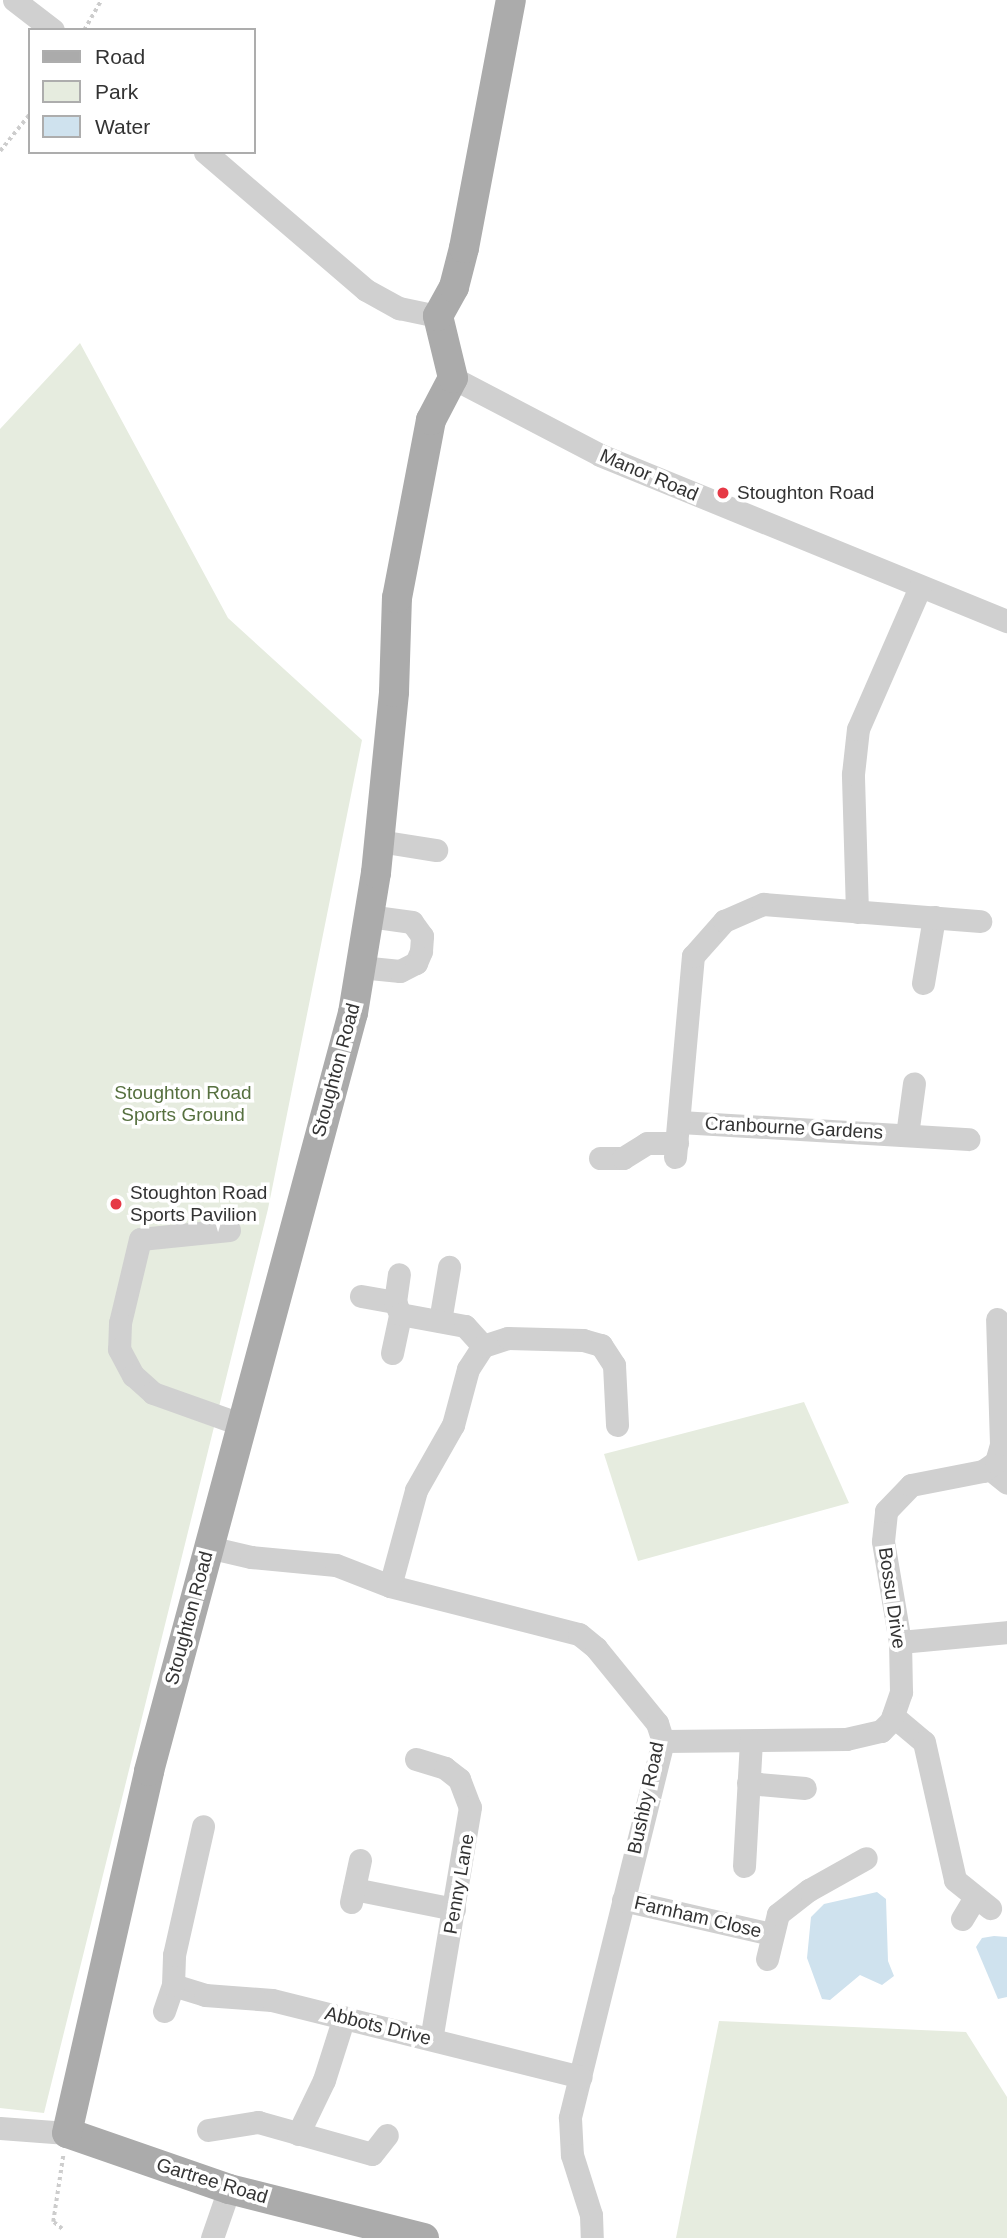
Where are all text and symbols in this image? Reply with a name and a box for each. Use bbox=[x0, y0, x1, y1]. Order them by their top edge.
legend bbox=[28, 28, 256, 154]
text: Road bbox=[95, 45, 145, 68]
text: Park bbox=[95, 80, 138, 103]
text: Water bbox=[95, 115, 150, 138]
street label: Manor Road bbox=[596, 444, 702, 506]
place label: Stoughton Road bbox=[737, 482, 874, 504]
marker: Stoughton Road bbox=[715, 485, 731, 501]
street label: Stoughton Road bbox=[307, 1001, 365, 1139]
park label: Stoughton Road Sports Ground bbox=[114, 1082, 252, 1126]
street label: Cranbourne Gardens bbox=[704, 1112, 884, 1144]
place label: Stoughton Road Sports Pavilion bbox=[130, 1182, 267, 1226]
marker: Stoughton Road Sports Pavilion bbox=[108, 1196, 124, 1212]
street label: Bossu Drive bbox=[874, 1546, 910, 1650]
street label: Stoughton Road bbox=[160, 1549, 218, 1687]
street label: Bushby Road bbox=[623, 1740, 669, 1856]
street label: Penny Lane bbox=[439, 1832, 479, 1936]
street label: Farnham Close bbox=[632, 1891, 764, 1943]
street label: Abbots Drive bbox=[322, 2002, 434, 2050]
street label: Gartree Road bbox=[154, 2153, 270, 2209]

